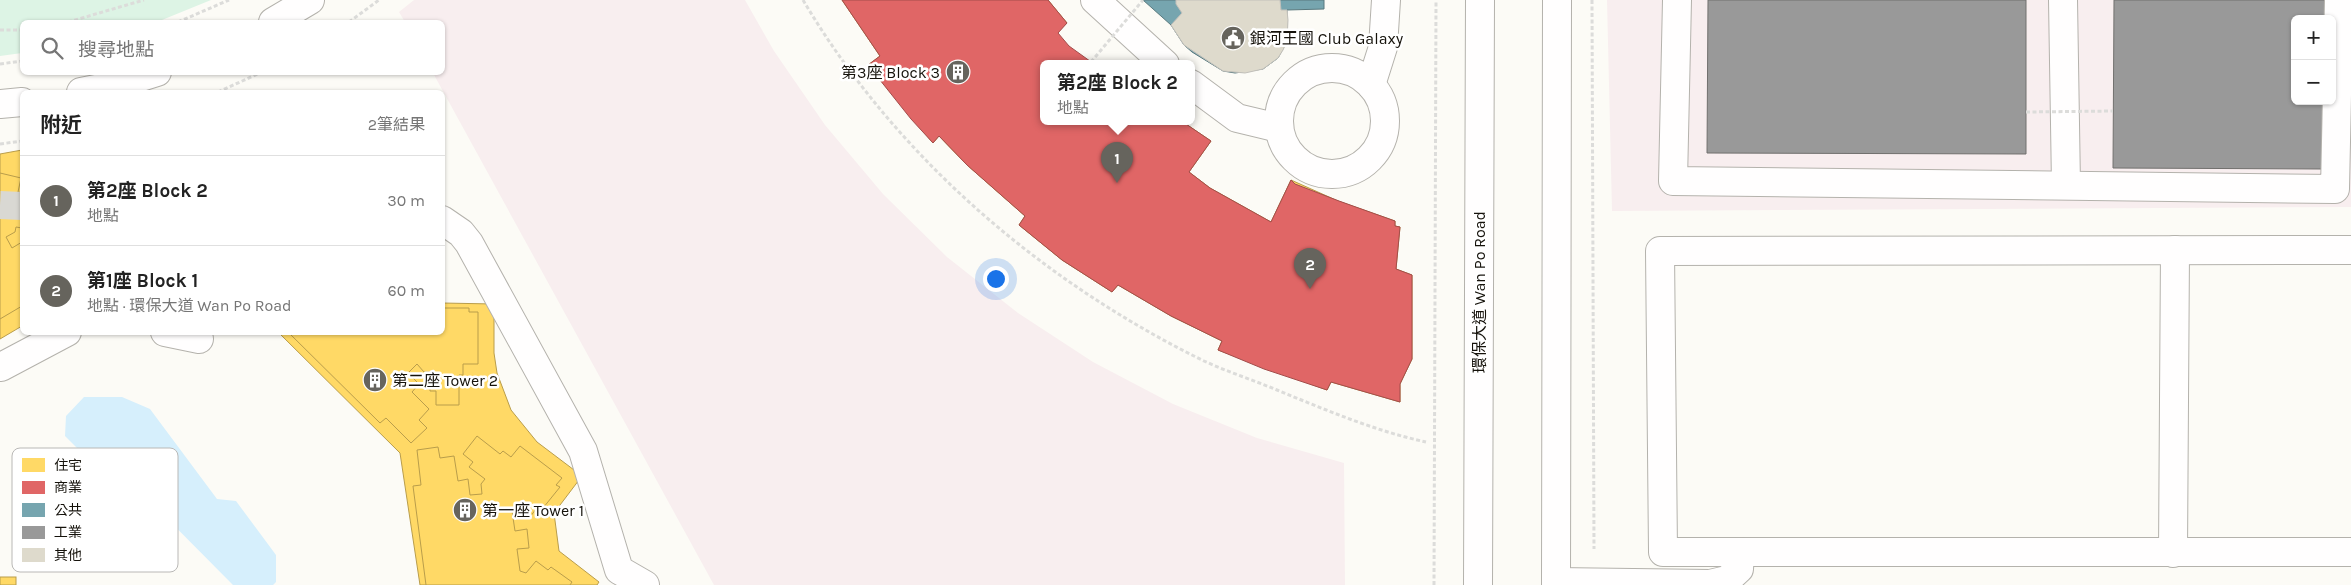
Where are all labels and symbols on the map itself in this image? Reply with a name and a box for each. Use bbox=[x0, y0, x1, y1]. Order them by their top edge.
public building icon: 銀河王國 Club Galaxy bbox=[1220, 25, 1246, 51]
place label: 銀河王國 Club Galaxy bbox=[1250, 29, 1404, 48]
building icon: 第3座 Block 3 bbox=[945, 59, 971, 85]
place label: 第3座 Block 3 bbox=[841, 63, 940, 82]
pin: 1 bbox=[1101, 142, 1133, 183]
street label: 環保大道 Wan Po Road bbox=[1470, 211, 1489, 373]
pin: 2 bbox=[1294, 248, 1326, 289]
your location bbox=[983, 266, 1009, 292]
building icon: 第二座 Tower 2 bbox=[362, 367, 388, 393]
place label: 第二座 Tower 2 bbox=[392, 371, 498, 390]
legend bbox=[12, 448, 178, 572]
text: 住宅 bbox=[54, 457, 82, 474]
text: 商業 bbox=[54, 479, 82, 496]
building icon: 第一座 Tower 1 bbox=[452, 497, 478, 523]
place label: 第一座 Tower 1 bbox=[482, 501, 584, 520]
text: 公共 bbox=[54, 502, 82, 519]
text: 工業 bbox=[54, 524, 82, 541]
text: 其他 bbox=[54, 547, 82, 564]

